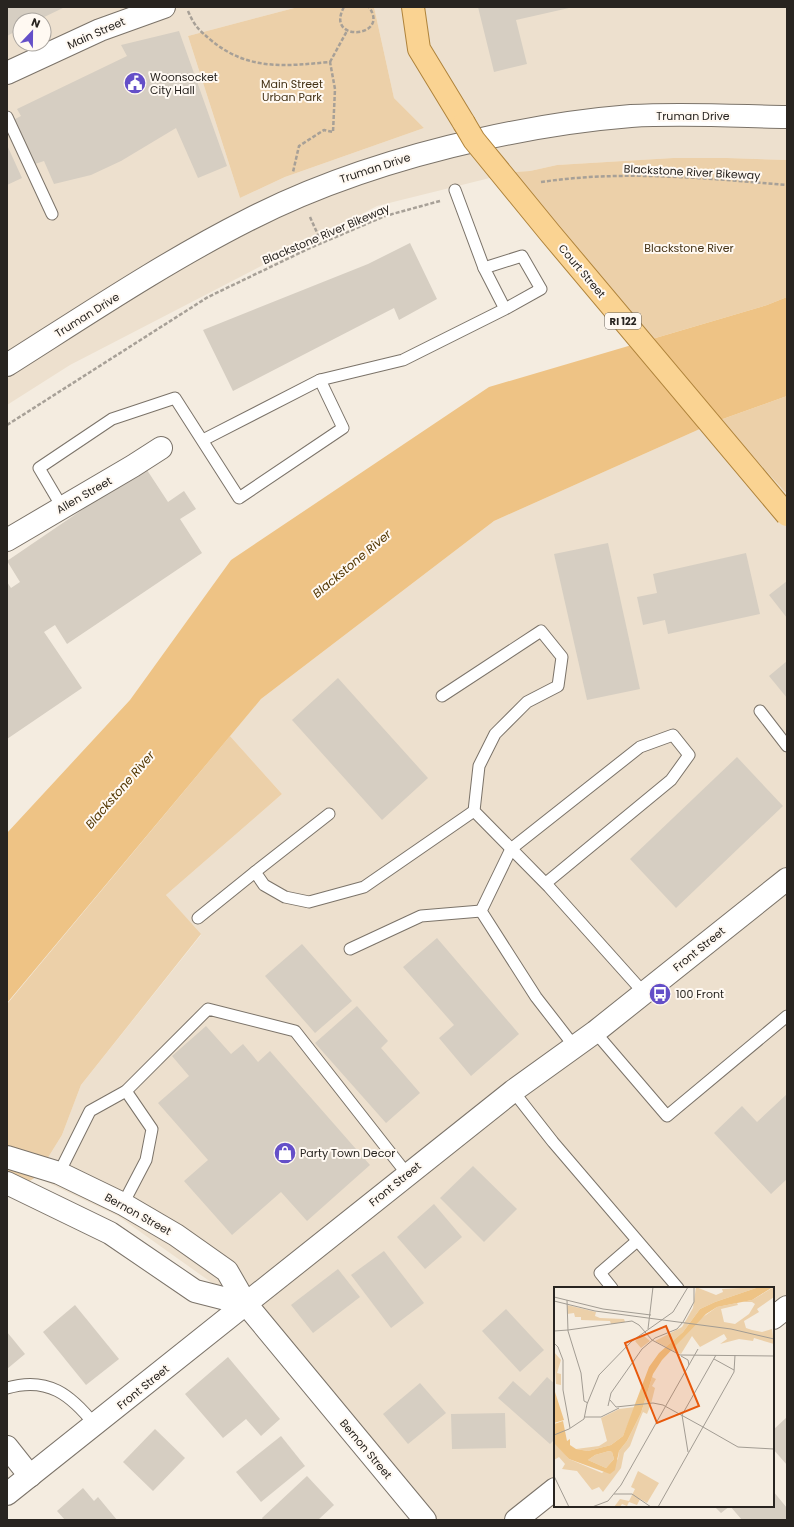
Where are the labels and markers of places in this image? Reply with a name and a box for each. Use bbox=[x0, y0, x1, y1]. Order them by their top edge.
place label: Woonsocket City Hall bbox=[150, 69, 218, 98]
public building icon: Woonsocket City Hall bbox=[122, 70, 148, 96]
bus stop icon: 100 Front bbox=[647, 981, 673, 1007]
place label: 100 Front bbox=[676, 986, 724, 1002]
shop icon: Party Town Decor bbox=[272, 1140, 298, 1166]
place label: Party Town Decor bbox=[300, 1145, 395, 1161]

